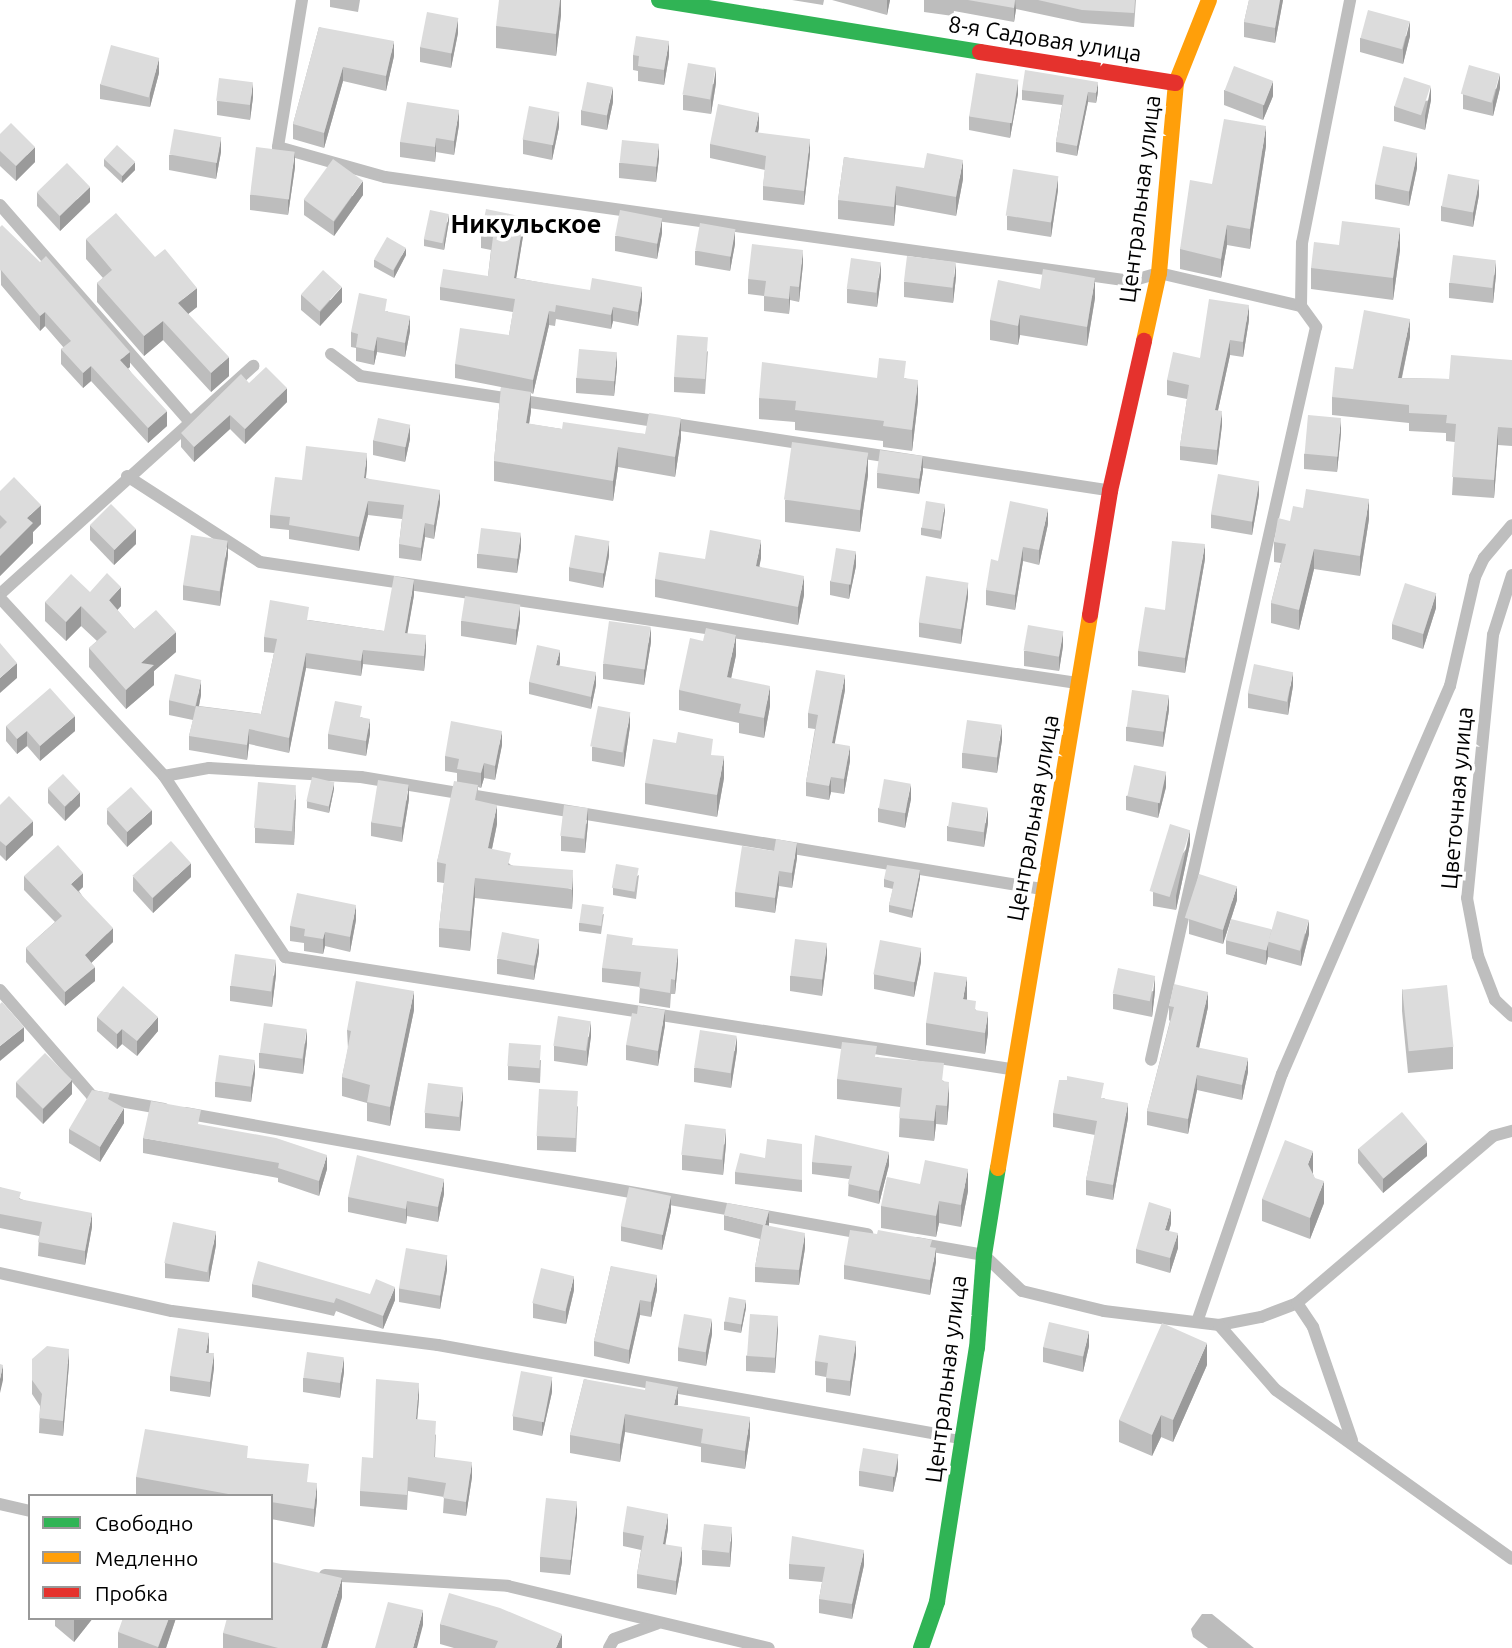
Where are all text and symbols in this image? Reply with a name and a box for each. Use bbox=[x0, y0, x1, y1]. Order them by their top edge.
street label: 8-я Садовая улица bbox=[946, 10, 1144, 68]
street label: Центральная улица bbox=[1114, 94, 1166, 304]
district label: Никульское bbox=[450, 208, 602, 240]
street label: Цветочная улица bbox=[1435, 706, 1479, 890]
street label: Центральная улица bbox=[1001, 713, 1065, 923]
street label: Центральная улица bbox=[920, 1274, 972, 1484]
legend bbox=[28, 1494, 273, 1620]
text: Свободно bbox=[95, 1511, 193, 1535]
text: Медленно bbox=[95, 1546, 198, 1570]
text: Пробка bbox=[95, 1581, 168, 1605]

